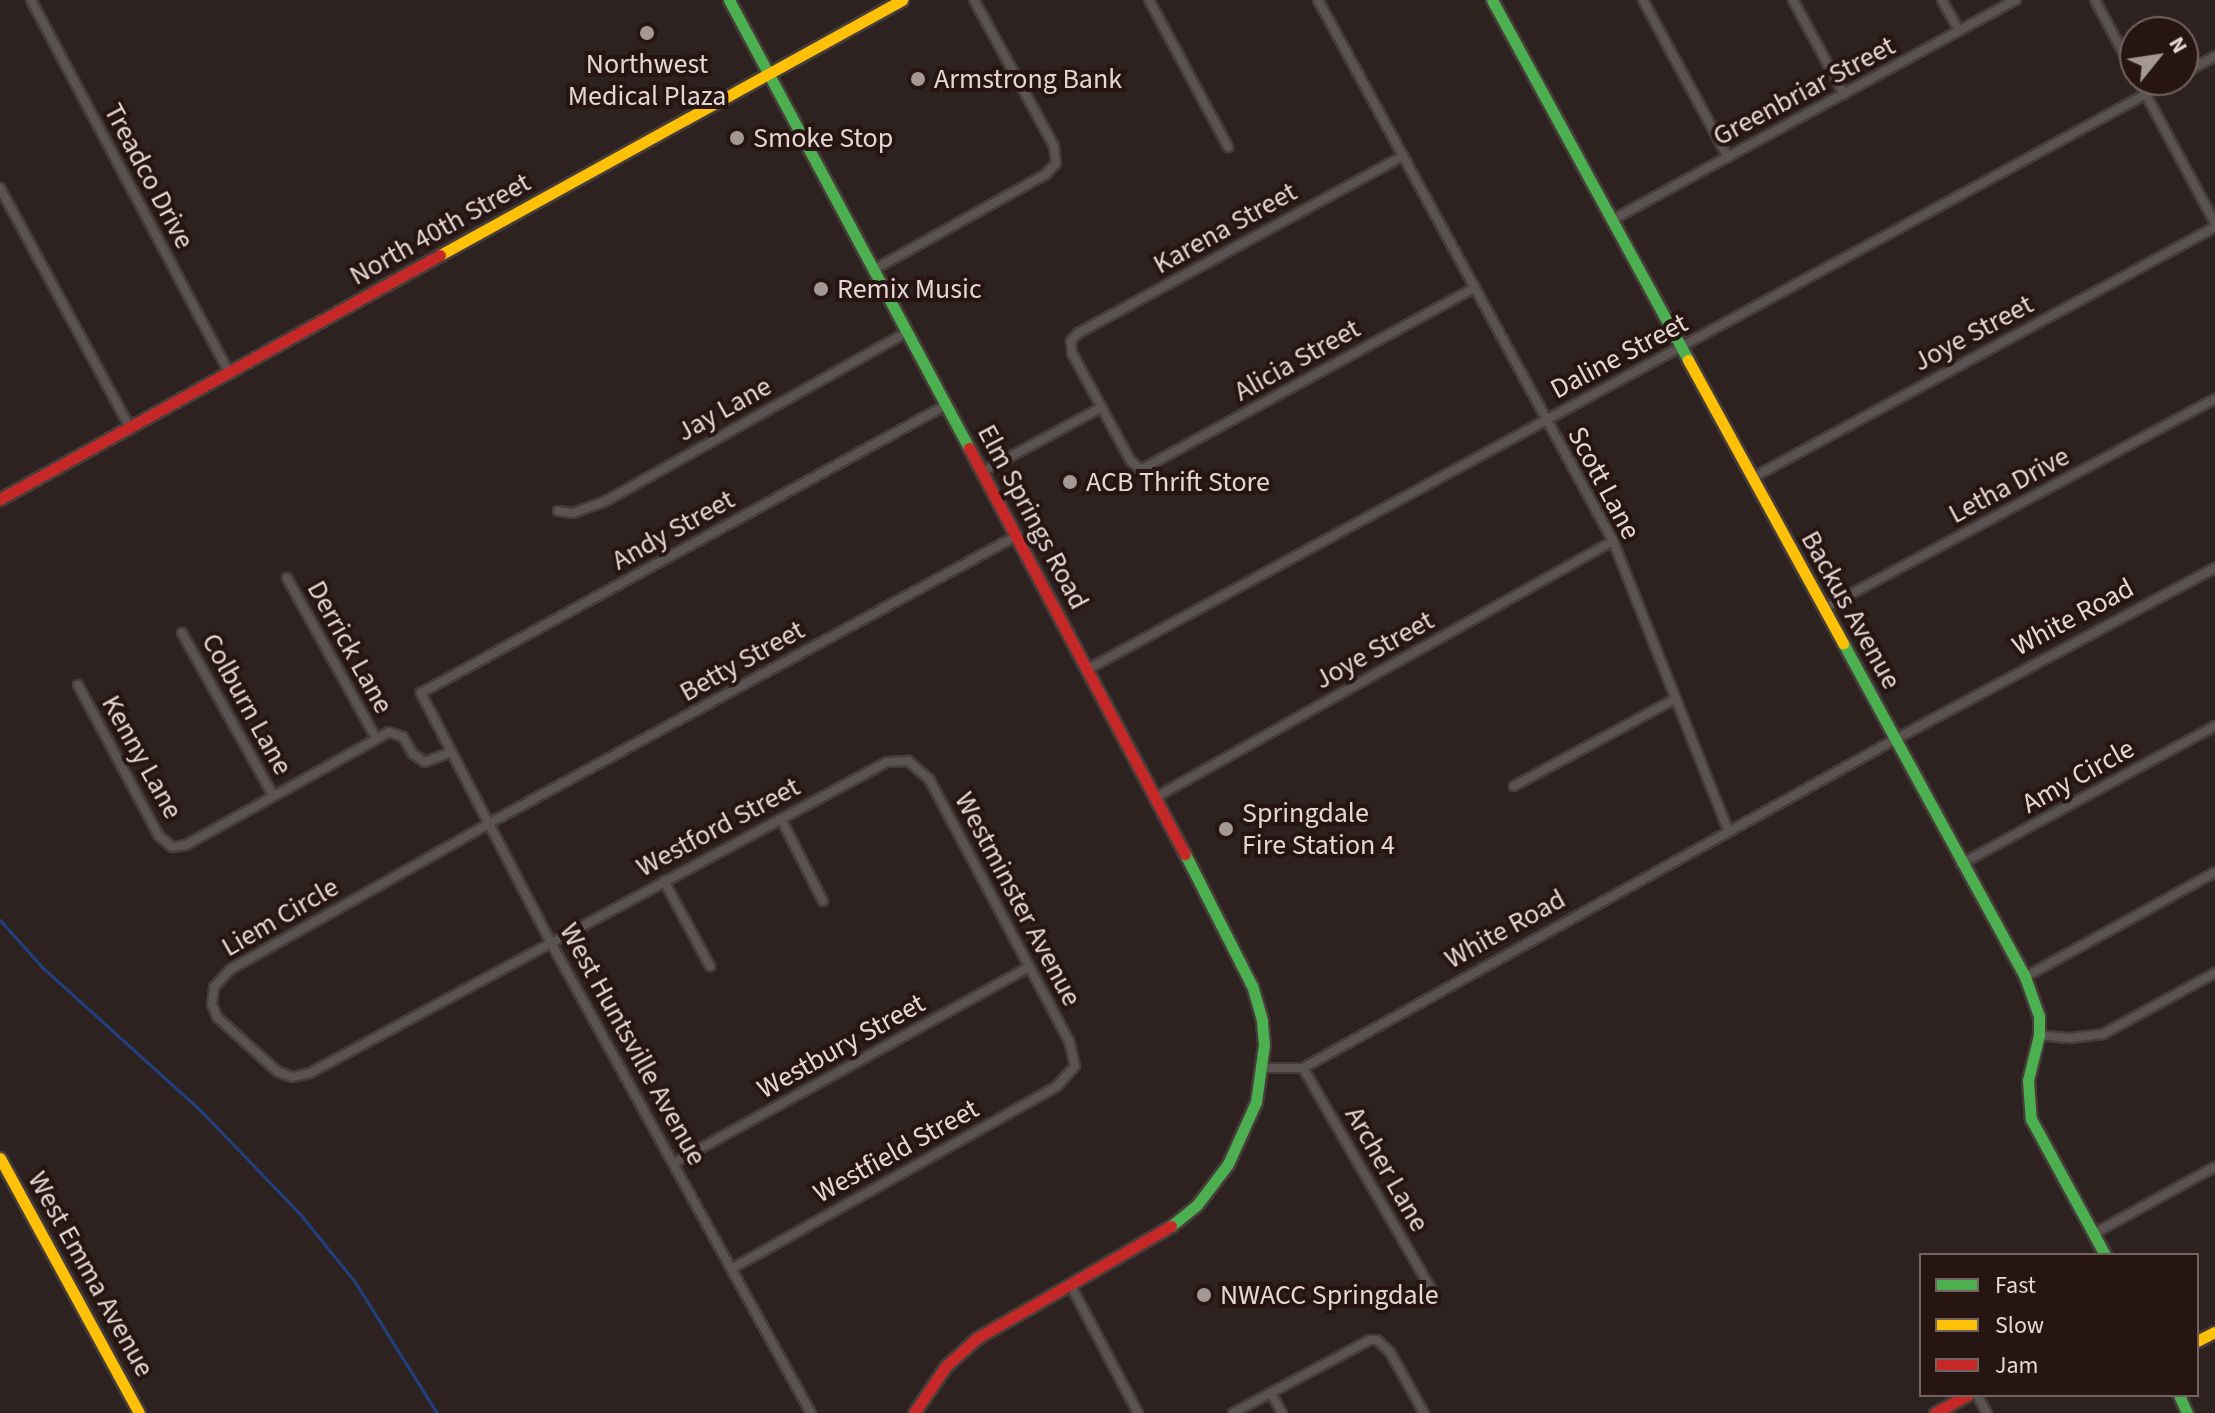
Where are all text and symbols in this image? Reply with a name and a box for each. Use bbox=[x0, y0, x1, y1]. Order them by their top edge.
north arrow bbox=[2119, 16, 2199, 96]
marker: Northwest Medical Plaza bbox=[636, 22, 658, 44]
street label: Greenbriar Street bbox=[1707, 29, 1901, 153]
text: N bbox=[2161, 31, 2196, 59]
place label: Northwest Medical Plaza bbox=[568, 47, 726, 113]
place label: Armstrong Bank bbox=[934, 62, 1122, 96]
marker: Armstrong Bank bbox=[909, 70, 927, 88]
street label: Treadco Drive bbox=[97, 98, 201, 254]
place label: Smoke Stop bbox=[753, 121, 893, 155]
marker: Smoke Stop bbox=[728, 129, 746, 147]
street label: North 40th Street bbox=[344, 165, 536, 293]
street label: Karena Street bbox=[1147, 175, 1303, 281]
place label: Remix Music bbox=[837, 272, 982, 306]
marker: Remix Music bbox=[812, 280, 830, 298]
street label: Joye Street bbox=[1907, 287, 2039, 379]
street label: Daline Street bbox=[1545, 306, 1693, 406]
street label: Alicia Street bbox=[1228, 312, 1366, 408]
street label: Jay Lane bbox=[671, 369, 777, 449]
street label: Elm Springs Road bbox=[970, 419, 1096, 615]
street label: Scott Lane bbox=[1560, 421, 1648, 545]
street label: Letha Drive bbox=[1943, 439, 2075, 531]
place label: ACB Thrift Store bbox=[1086, 465, 1270, 499]
marker: ACB Thrift Store bbox=[1061, 473, 1079, 491]
street label: Andy Street bbox=[606, 483, 740, 577]
street label: Backus Avenue bbox=[1794, 525, 1908, 695]
street label: White Road bbox=[2006, 571, 2140, 663]
street label: Derrick Lane bbox=[300, 575, 400, 719]
street label: Joye Street bbox=[1309, 604, 1439, 696]
street label: Betty Street bbox=[674, 613, 810, 709]
street label: Colburn Lane bbox=[194, 627, 300, 781]
street label: Kenny Lane bbox=[94, 689, 190, 825]
street label: Amy Circle bbox=[2016, 731, 2140, 821]
street label: Westford Street bbox=[631, 770, 805, 884]
street label: Westminster Avenue bbox=[947, 786, 1089, 1012]
place label: Springdale Fire Station 4 bbox=[1242, 796, 1395, 862]
marker: Springdale Fire Station 4 bbox=[1217, 820, 1235, 838]
street label: Liem Circle bbox=[216, 870, 344, 964]
street label: White Road bbox=[1439, 882, 1571, 976]
street label: West Huntsville Avenue bbox=[552, 917, 714, 1171]
street label: Westbury Street bbox=[751, 986, 931, 1106]
street label: Westfield Street bbox=[808, 1092, 984, 1210]
street label: Archer Lane bbox=[1338, 1101, 1436, 1237]
street label: West Emma Avenue bbox=[21, 1166, 161, 1382]
legend bbox=[1919, 1253, 2199, 1397]
text: Fast bbox=[1995, 1268, 2036, 1303]
place label: NWACC Springdale bbox=[1220, 1278, 1439, 1312]
marker: NWACC Springdale bbox=[1195, 1286, 1213, 1304]
text: Slow bbox=[1995, 1308, 2044, 1343]
text: Jam bbox=[1995, 1348, 2039, 1383]

